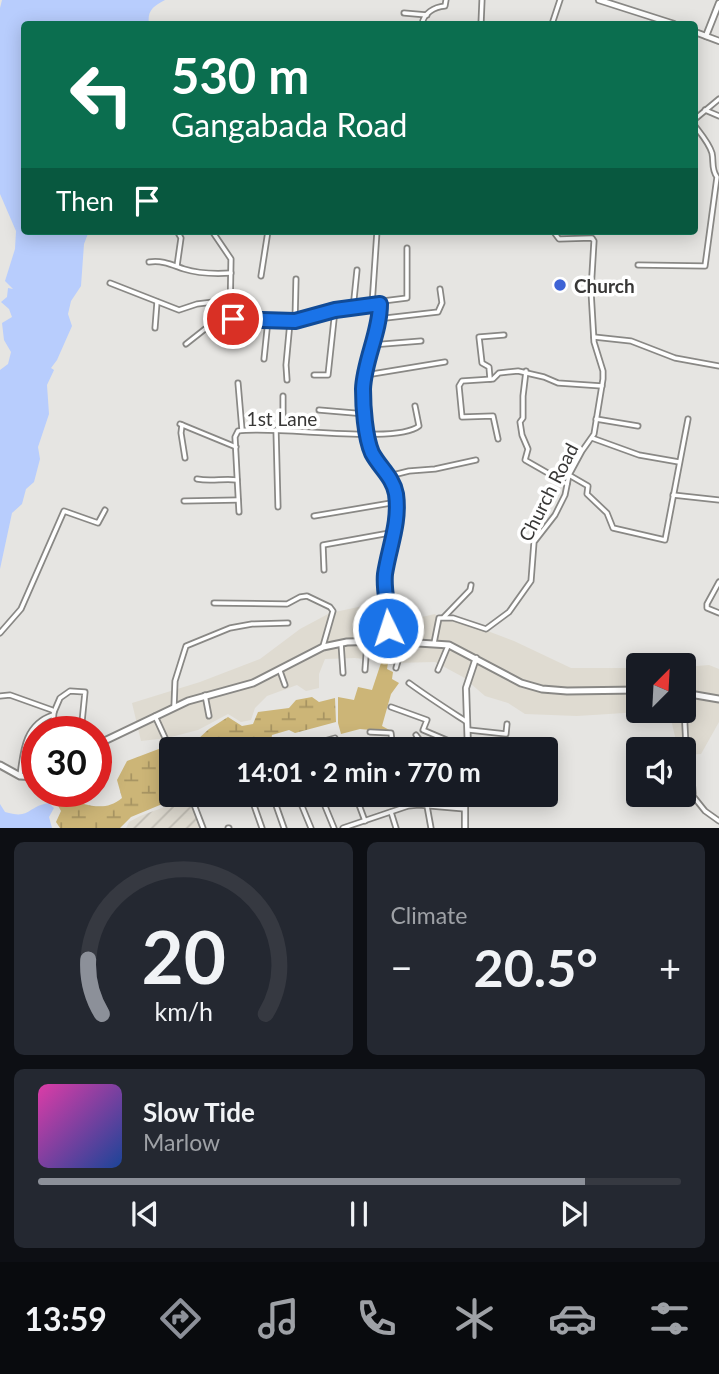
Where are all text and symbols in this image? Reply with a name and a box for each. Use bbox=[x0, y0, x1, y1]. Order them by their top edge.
text: 530 m bbox=[171, 46, 309, 104]
icon: left bbox=[56, 49, 147, 140]
text: Gangabada Road bbox=[171, 105, 407, 144]
icon: arrive bbox=[128, 182, 166, 220]
text: Then bbox=[56, 185, 114, 217]
place label: Church bbox=[574, 274, 635, 297]
marker: Church bbox=[552, 277, 568, 293]
pin bbox=[203, 289, 263, 349]
icon: arrive bbox=[214, 300, 252, 338]
street label: 1st Lane bbox=[247, 407, 317, 430]
street label: Church Road bbox=[513, 439, 583, 545]
position arrow bbox=[351, 591, 425, 665]
north arrow bbox=[626, 653, 696, 723]
map controls bbox=[626, 653, 696, 807]
speed limit sign: 30 bbox=[21, 716, 112, 807]
button: sound bbox=[626, 737, 696, 807]
text: 14:01 · 2 min · 770 m bbox=[236, 756, 481, 788]
text: Climate bbox=[391, 901, 467, 929]
text: 20 bbox=[141, 913, 225, 1001]
text: 20.5° bbox=[474, 936, 598, 998]
text: − bbox=[391, 944, 413, 990]
text: + bbox=[659, 944, 681, 990]
text: km/h bbox=[154, 996, 213, 1026]
text: Slow Tide bbox=[143, 1096, 255, 1128]
text: Marlow bbox=[143, 1128, 220, 1156]
icon: previous bbox=[126, 1195, 164, 1233]
icon: pause bbox=[340, 1195, 378, 1233]
icon: next bbox=[555, 1195, 593, 1233]
icon: directions bbox=[156, 1294, 205, 1343]
icon: music bbox=[254, 1294, 303, 1343]
icon: phone bbox=[352, 1294, 401, 1343]
icon: climate bbox=[450, 1294, 499, 1343]
icon: car bbox=[548, 1294, 597, 1343]
icon: filters bbox=[645, 1294, 694, 1343]
text: 13:59 bbox=[24, 1299, 107, 1338]

